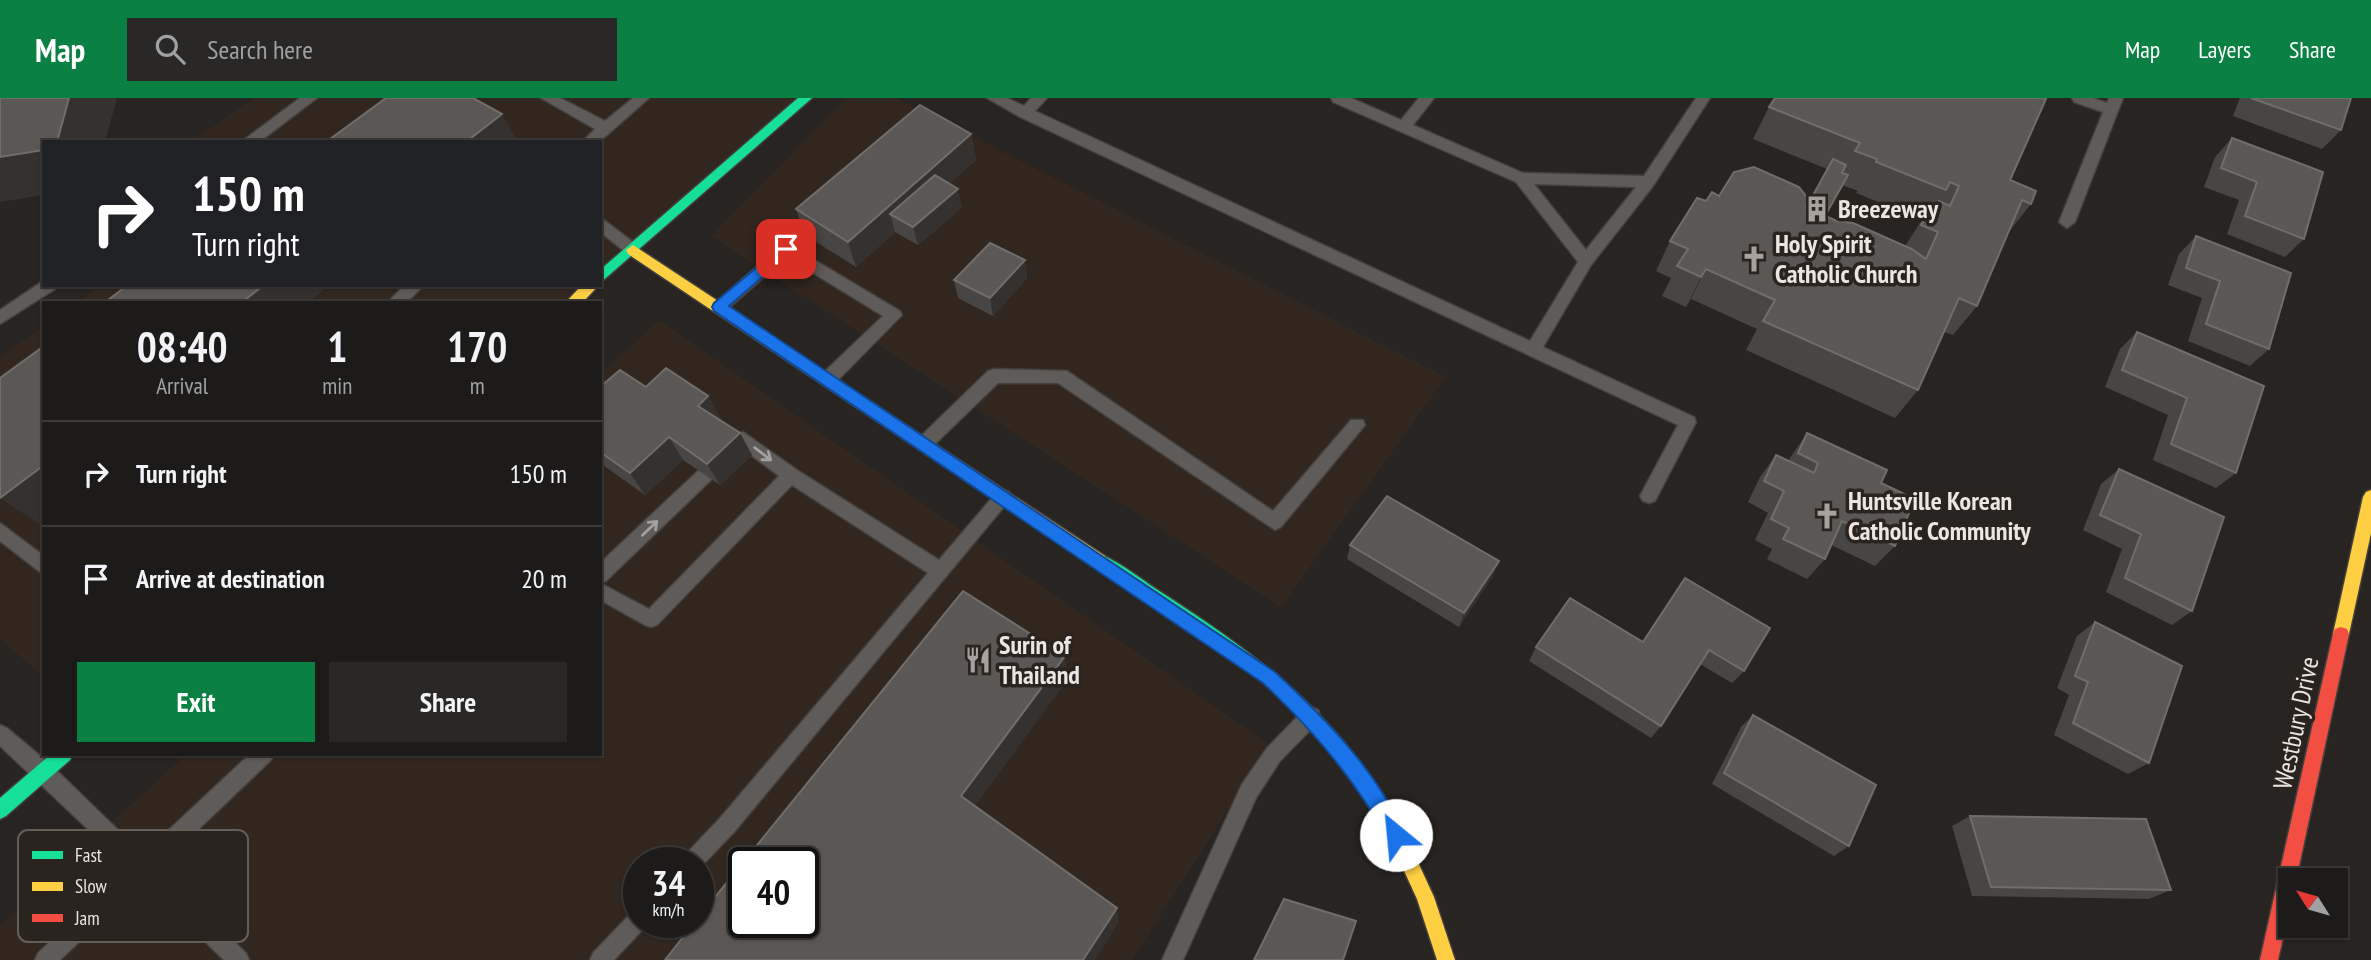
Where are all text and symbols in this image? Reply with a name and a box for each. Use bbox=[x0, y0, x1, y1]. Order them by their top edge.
search box bbox=[127, 18, 617, 81]
text: Map bbox=[35, 28, 85, 71]
icon: search bbox=[151, 30, 189, 68]
text: Search here bbox=[207, 33, 313, 66]
text: Map bbox=[2125, 34, 2160, 65]
text: Layers bbox=[2198, 34, 2251, 65]
text: Share bbox=[2289, 34, 2336, 65]
text: 150 m bbox=[192, 161, 305, 225]
icon: right bbox=[77, 168, 168, 259]
place label: Breezeway bbox=[1838, 192, 1939, 225]
building icon: Breezeway bbox=[1802, 194, 1832, 224]
pin bbox=[756, 219, 816, 279]
text: Turn right bbox=[192, 223, 300, 265]
place label: Holy Spirit Catholic Church bbox=[1775, 227, 1918, 290]
icon: arrive bbox=[767, 230, 805, 268]
church icon: Holy Spirit Catholic Church bbox=[1739, 244, 1769, 274]
text: 08:40 bbox=[137, 319, 228, 374]
text: 1 bbox=[327, 319, 347, 374]
text: 170 bbox=[447, 319, 507, 374]
text: Arrival bbox=[156, 371, 208, 400]
text: min bbox=[322, 371, 352, 400]
text: m bbox=[470, 371, 485, 400]
one-way arrow bbox=[753, 447, 772, 462]
icon: right bbox=[77, 455, 115, 493]
text: Turn right bbox=[136, 457, 227, 490]
text: 150 m bbox=[509, 457, 567, 490]
place label: Huntsville Korean Catholic Community bbox=[1848, 484, 2031, 547]
church icon: Huntsville Korean Catholic Community bbox=[1812, 501, 1842, 531]
one-way arrow bbox=[641, 519, 658, 536]
icon: arrive bbox=[77, 560, 115, 598]
text: Arrive at destination bbox=[136, 562, 325, 595]
text: 20 m bbox=[521, 562, 567, 595]
place label: Surin of Thailand bbox=[999, 628, 1080, 691]
restaurant icon: Surin of Thailand bbox=[963, 645, 993, 675]
street label: Westbury Drive bbox=[2265, 654, 2326, 792]
button: Exit bbox=[77, 662, 315, 742]
button: Share bbox=[329, 662, 567, 742]
position arrow bbox=[1359, 798, 1433, 872]
legend bbox=[18, 830, 248, 942]
text: Fast bbox=[75, 843, 103, 867]
speed limit sign: 40 bbox=[728, 847, 819, 938]
text: 34 bbox=[652, 860, 685, 906]
north arrow bbox=[2278, 868, 2348, 938]
map controls bbox=[2278, 868, 2348, 938]
text: Slow bbox=[75, 874, 108, 898]
text: km/h bbox=[653, 898, 684, 921]
text: Jam bbox=[74, 906, 100, 930]

